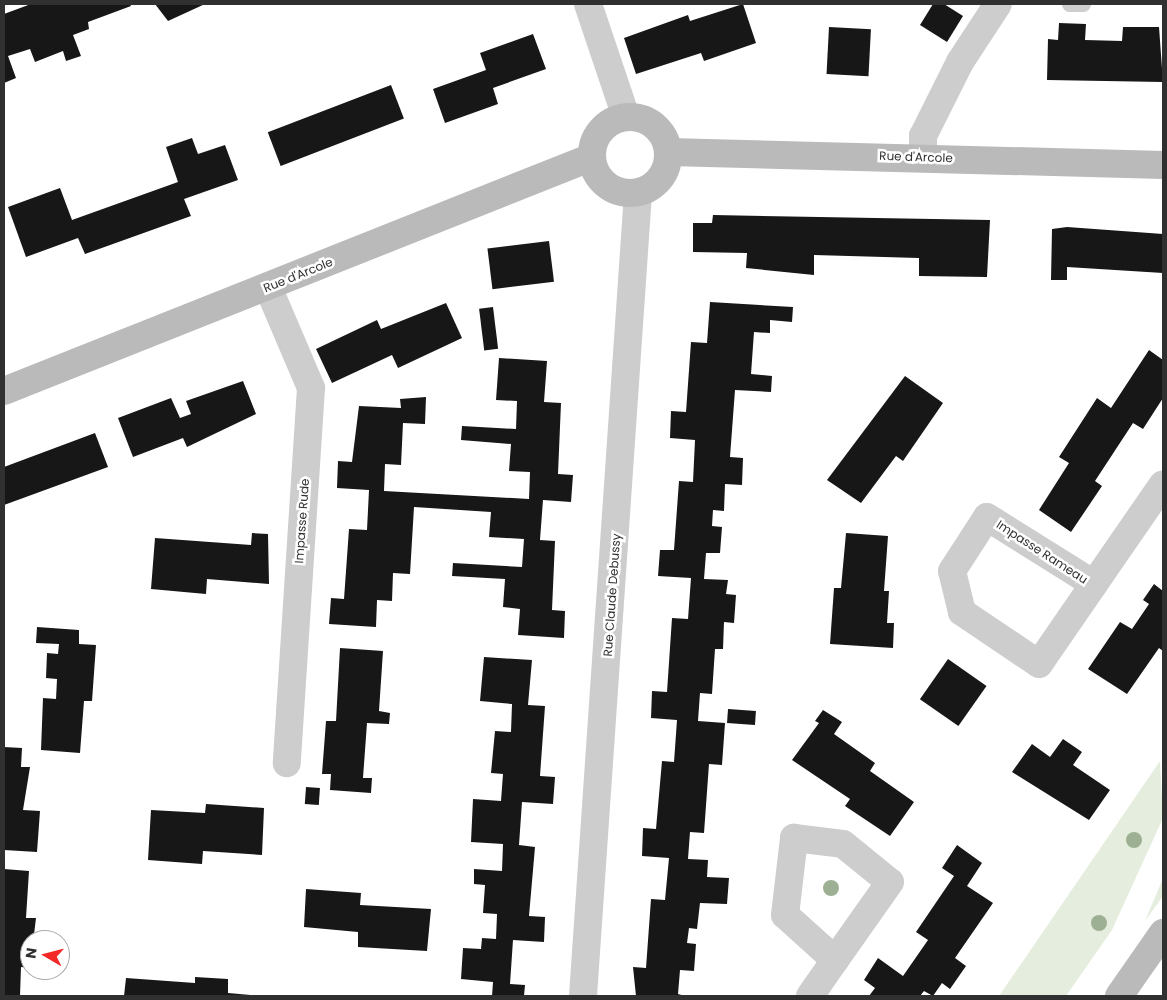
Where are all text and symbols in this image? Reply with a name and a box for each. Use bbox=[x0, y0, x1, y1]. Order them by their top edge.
street label: Rue d'Arcole bbox=[879, 149, 953, 165]
street label: Rue d'Arcole bbox=[261, 255, 335, 295]
street label: Impasse Rude bbox=[292, 478, 312, 564]
street label: Impasse Rameau bbox=[994, 517, 1090, 587]
street label: Rue Claude Debussy bbox=[601, 533, 623, 657]
north arrow bbox=[20, 930, 70, 980]
text: N bbox=[21, 946, 42, 960]

